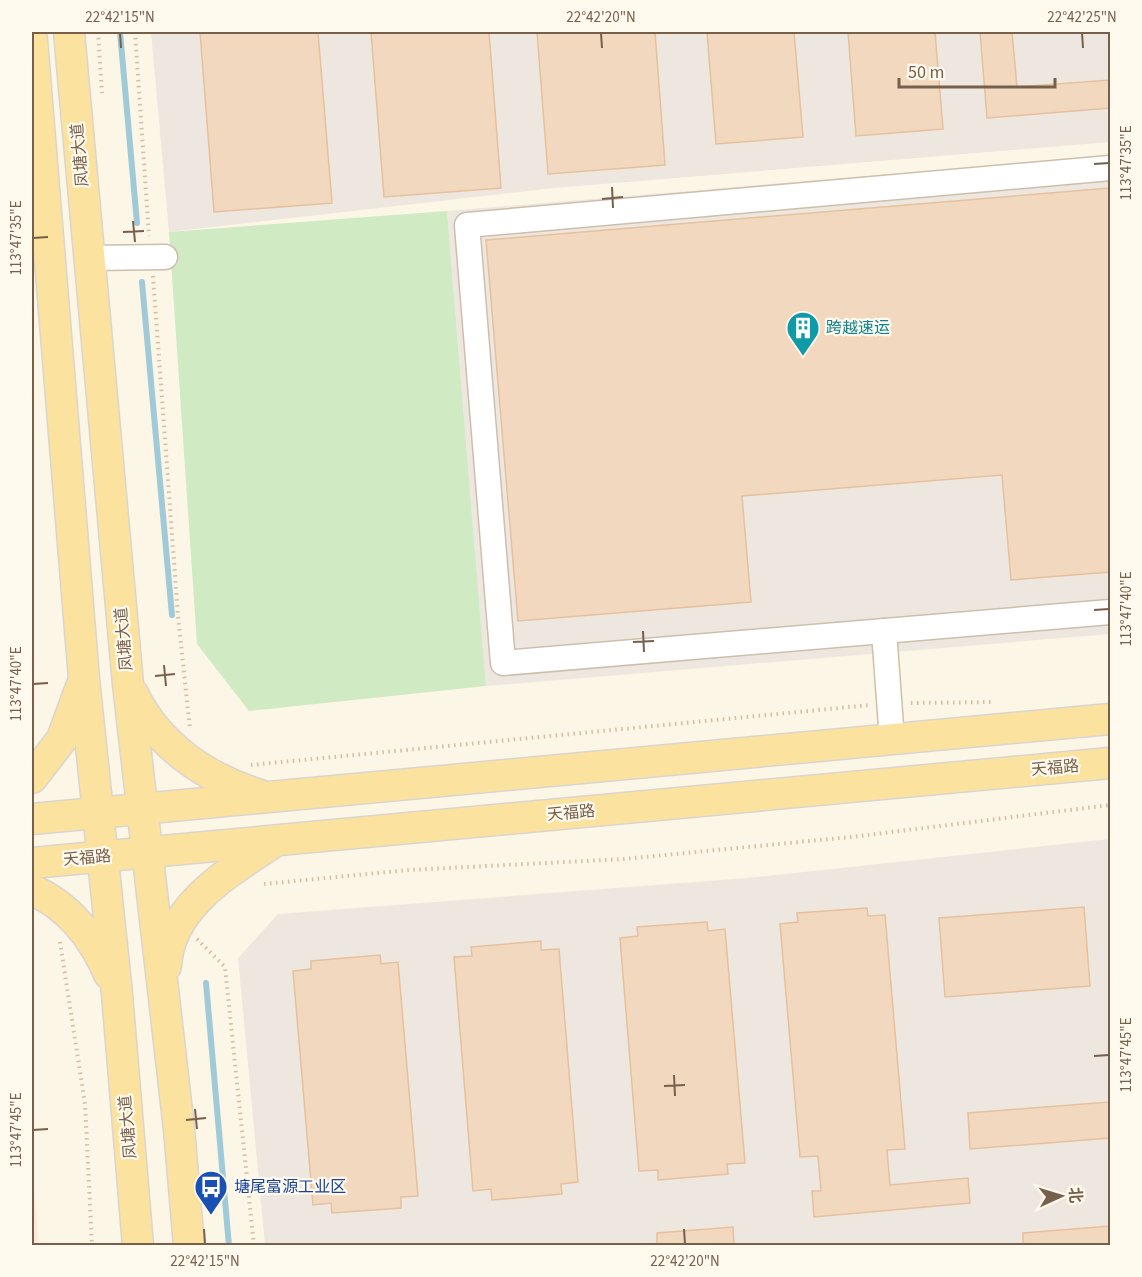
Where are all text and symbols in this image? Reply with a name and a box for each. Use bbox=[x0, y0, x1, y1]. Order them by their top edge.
text: 22°42'15"N bbox=[85, 7, 155, 28]
text: 22°42'20"N bbox=[566, 7, 636, 28]
text: 22°42'25"N bbox=[1047, 7, 1117, 28]
scale bar bbox=[899, 51, 1055, 89]
text: 50 m bbox=[908, 60, 944, 85]
street label: 凤塘大道 bbox=[66, 122, 94, 188]
text: 113°47'35"E bbox=[1116, 125, 1137, 201]
text: 113°47'35"E bbox=[6, 200, 27, 276]
building icon: 跨越速运 bbox=[785, 310, 821, 357]
place label: 跨越速运 bbox=[826, 317, 890, 339]
text: 113°47'40"E bbox=[1116, 571, 1137, 647]
street label: 凤塘大道 bbox=[110, 606, 138, 672]
text: 113°47'40"E bbox=[6, 646, 27, 722]
street label: 天福路 bbox=[1030, 755, 1080, 781]
street label: 天福路 bbox=[546, 800, 596, 826]
street label: 天福路 bbox=[62, 845, 112, 871]
text: 113°47'45"E bbox=[1116, 1017, 1137, 1093]
text: 113°47'45"E bbox=[6, 1092, 27, 1168]
street label: 凤塘大道 bbox=[114, 1094, 142, 1160]
north arrow bbox=[1031, 1166, 1091, 1226]
bus stop icon: 塘尾富源工业区 bbox=[193, 1169, 229, 1216]
place label: 塘尾富源工业区 bbox=[234, 1176, 346, 1198]
text: 北 bbox=[1063, 1186, 1086, 1204]
text: 22°42'15"N bbox=[170, 1251, 240, 1272]
text: 22°42'20"N bbox=[650, 1251, 720, 1272]

